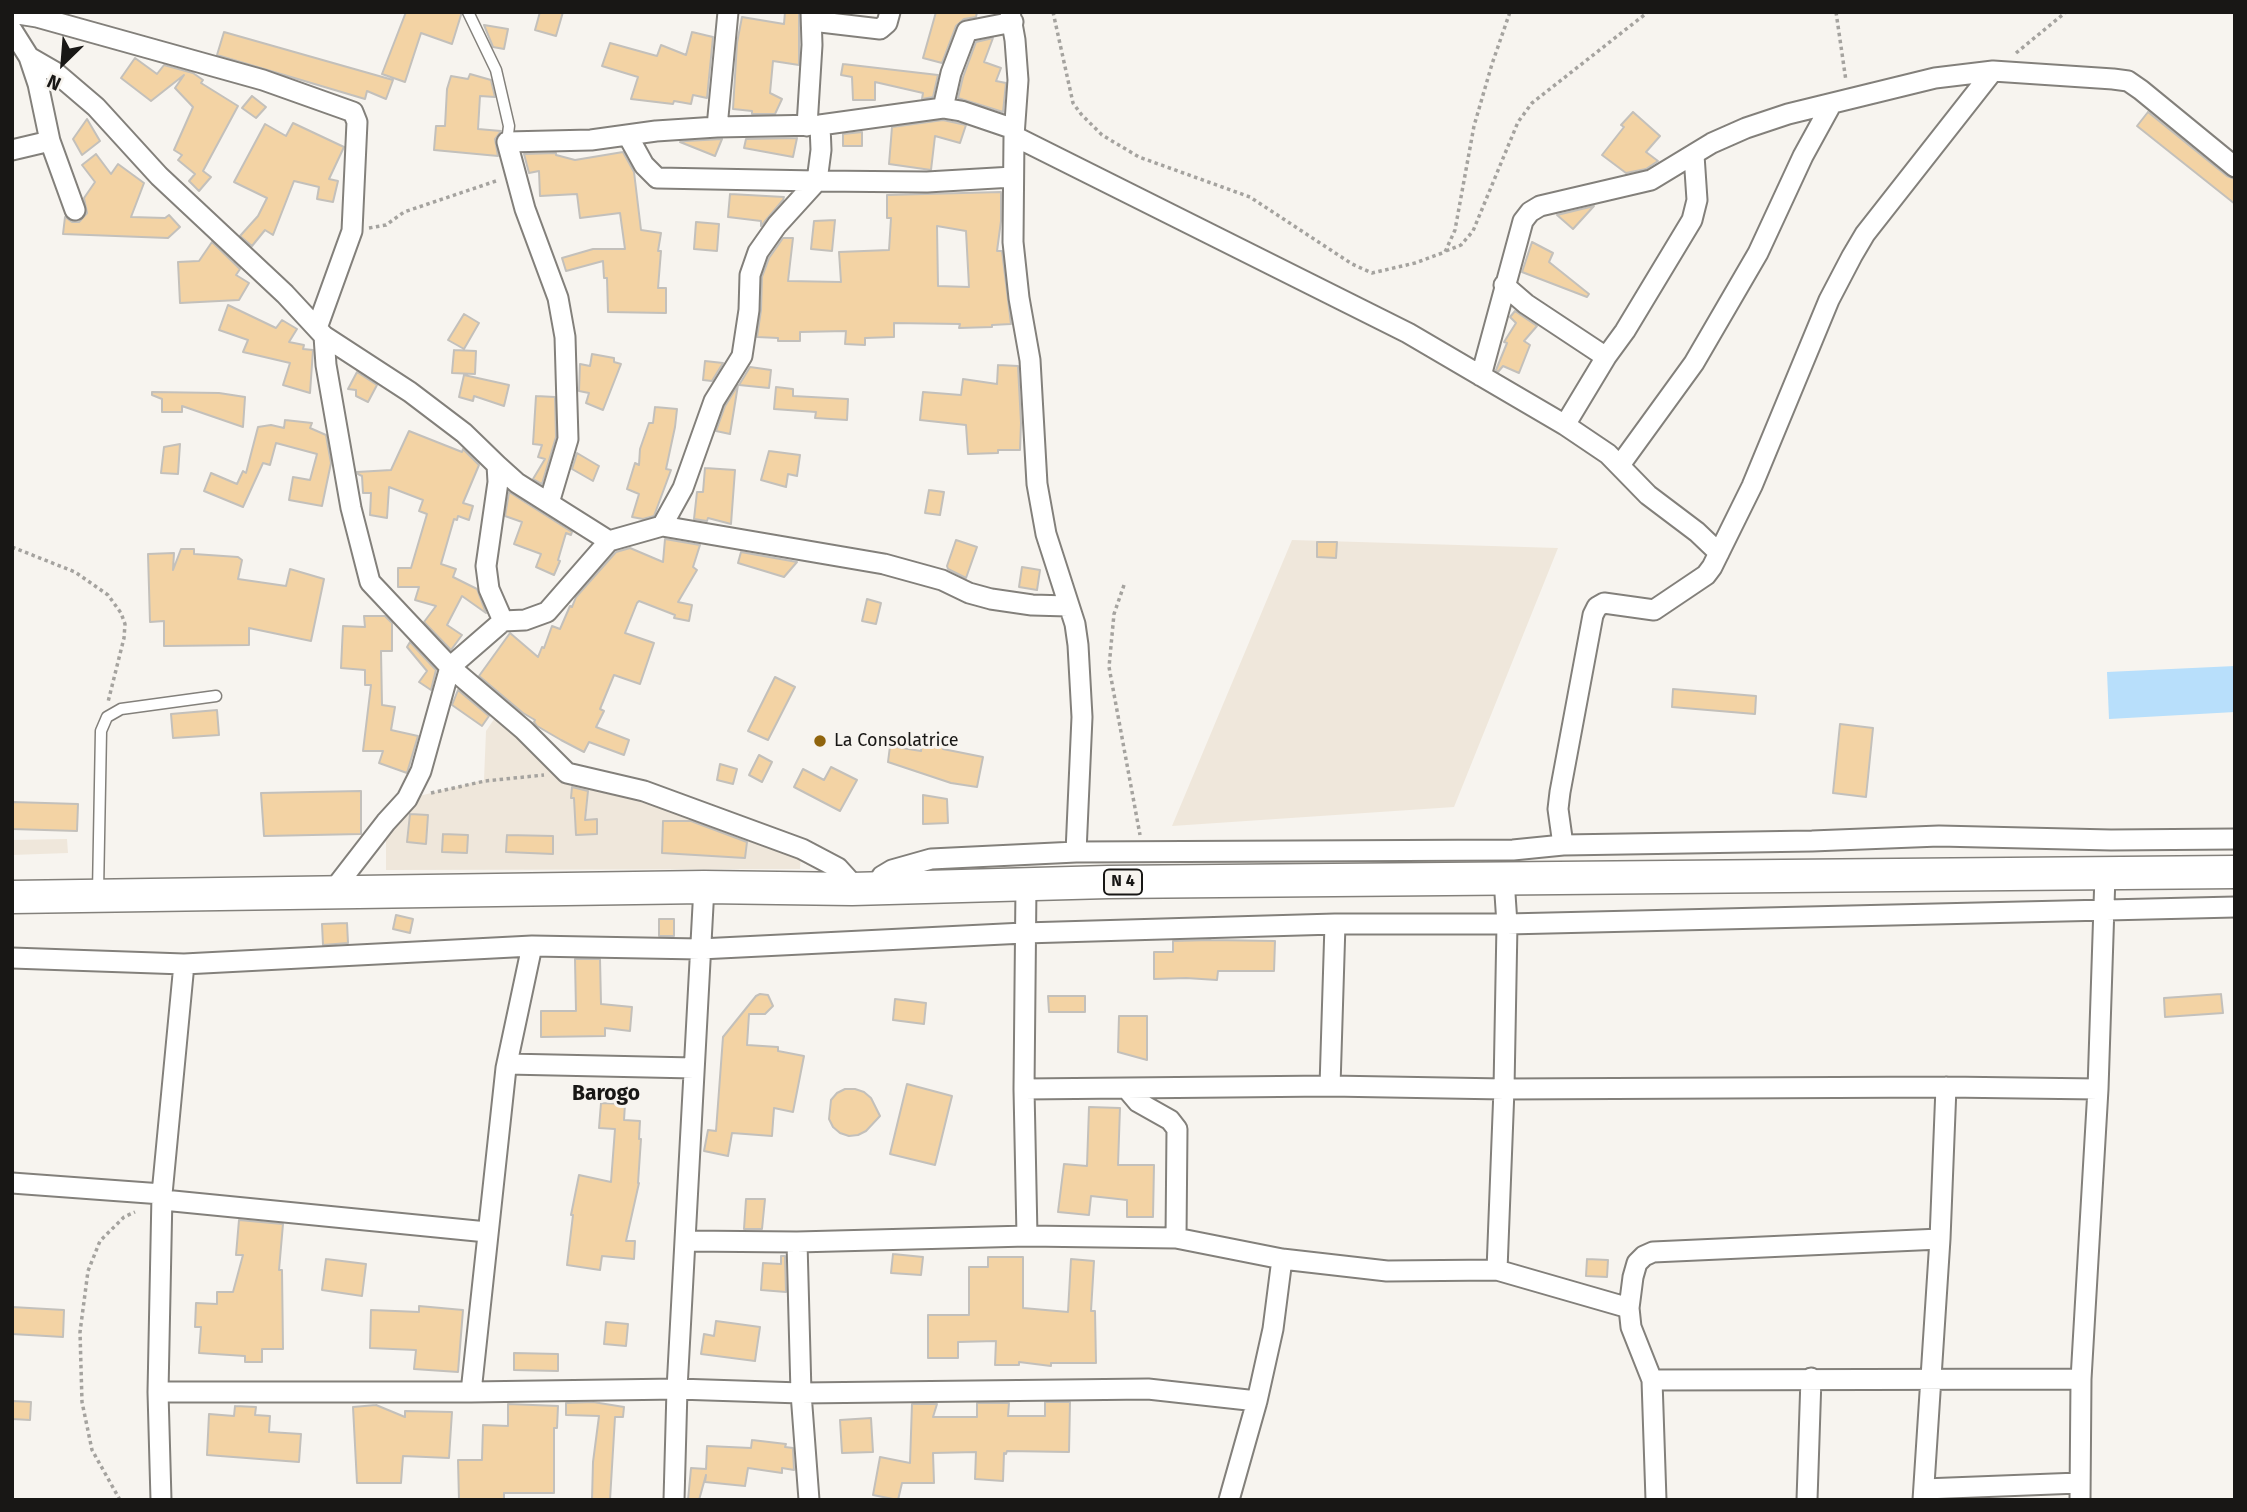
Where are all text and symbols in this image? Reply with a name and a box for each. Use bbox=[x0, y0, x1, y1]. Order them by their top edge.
north arrow bbox=[28, 28, 98, 98]
text: N bbox=[43, 69, 64, 96]
place label: La Consolatrice bbox=[834, 730, 959, 752]
marker: La Consolatrice bbox=[812, 733, 828, 749]
road number: N 4 bbox=[1104, 870, 1142, 894]
district label: Barogo bbox=[572, 1081, 640, 1107]

